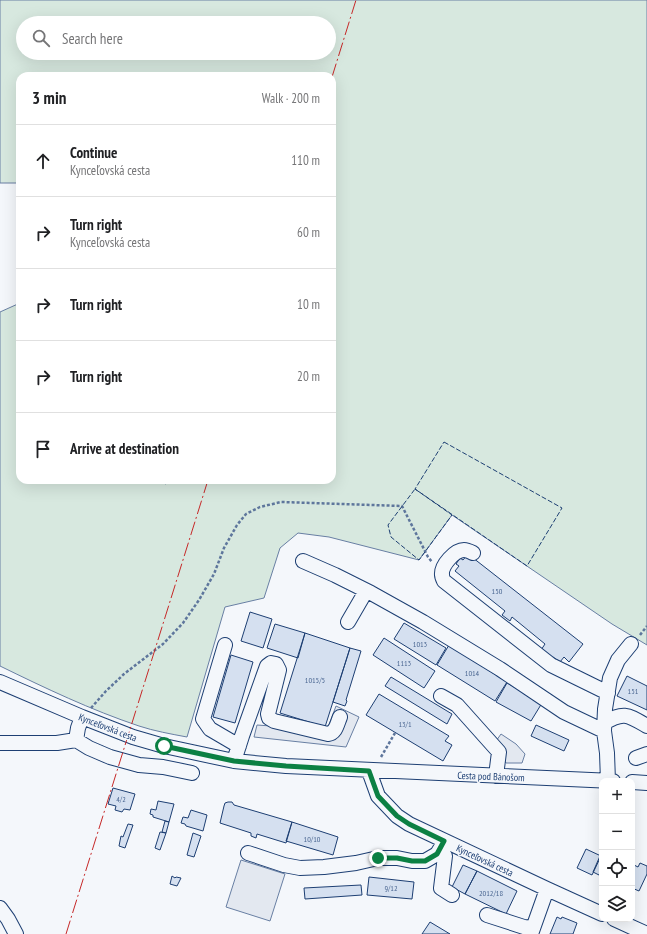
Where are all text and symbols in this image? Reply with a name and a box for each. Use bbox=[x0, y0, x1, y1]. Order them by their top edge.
search box bbox=[16, 16, 336, 60]
icon: search bbox=[30, 27, 52, 49]
text: Search here bbox=[62, 29, 123, 48]
text: 3 min bbox=[32, 87, 66, 109]
text: Walk · 200 m bbox=[262, 90, 320, 107]
text: Continue bbox=[70, 143, 117, 162]
icon: ahead bbox=[32, 150, 54, 172]
text: 110 m bbox=[291, 152, 320, 169]
text: Kynceľovská cesta bbox=[70, 162, 150, 179]
text: Turn right bbox=[70, 215, 122, 234]
icon: right bbox=[32, 222, 54, 244]
text: 60 m bbox=[297, 224, 320, 241]
text: Kynceľovská cesta bbox=[70, 234, 150, 251]
icon: right bbox=[32, 294, 54, 316]
text: Turn right bbox=[70, 295, 122, 314]
text: 10 m bbox=[297, 296, 320, 313]
icon: right bbox=[32, 366, 54, 388]
text: Turn right bbox=[70, 367, 122, 386]
text: 20 m bbox=[297, 368, 320, 385]
icon: arrive bbox=[32, 438, 54, 460]
text: Arrive at destination bbox=[70, 439, 179, 458]
house number: 150 bbox=[492, 586, 503, 596]
house number: 1013 bbox=[413, 639, 428, 649]
house number: 1113 bbox=[397, 658, 412, 668]
house number: 1014 bbox=[465, 668, 480, 678]
house number: 1015/5 bbox=[305, 675, 325, 685]
house number: 151 bbox=[628, 686, 639, 696]
street label: Kynceľovská cesta bbox=[77, 710, 139, 745]
house number: 13/1 bbox=[398, 719, 412, 729]
route start bbox=[155, 737, 173, 755]
street label: Cesta pod Bánošom bbox=[457, 769, 525, 784]
map controls bbox=[599, 778, 635, 922]
button: + bbox=[599, 778, 635, 814]
house number: 4/2 bbox=[116, 794, 126, 804]
button: − bbox=[599, 814, 635, 850]
house number: 10/10 bbox=[304, 834, 321, 844]
street label: Kynceľovská cesta bbox=[454, 842, 515, 879]
route end bbox=[369, 849, 387, 867]
button: locate bbox=[599, 850, 635, 886]
house number: 9/12 bbox=[384, 883, 398, 893]
button: layers bbox=[599, 886, 635, 922]
house number: 2012/18 bbox=[479, 888, 503, 898]

